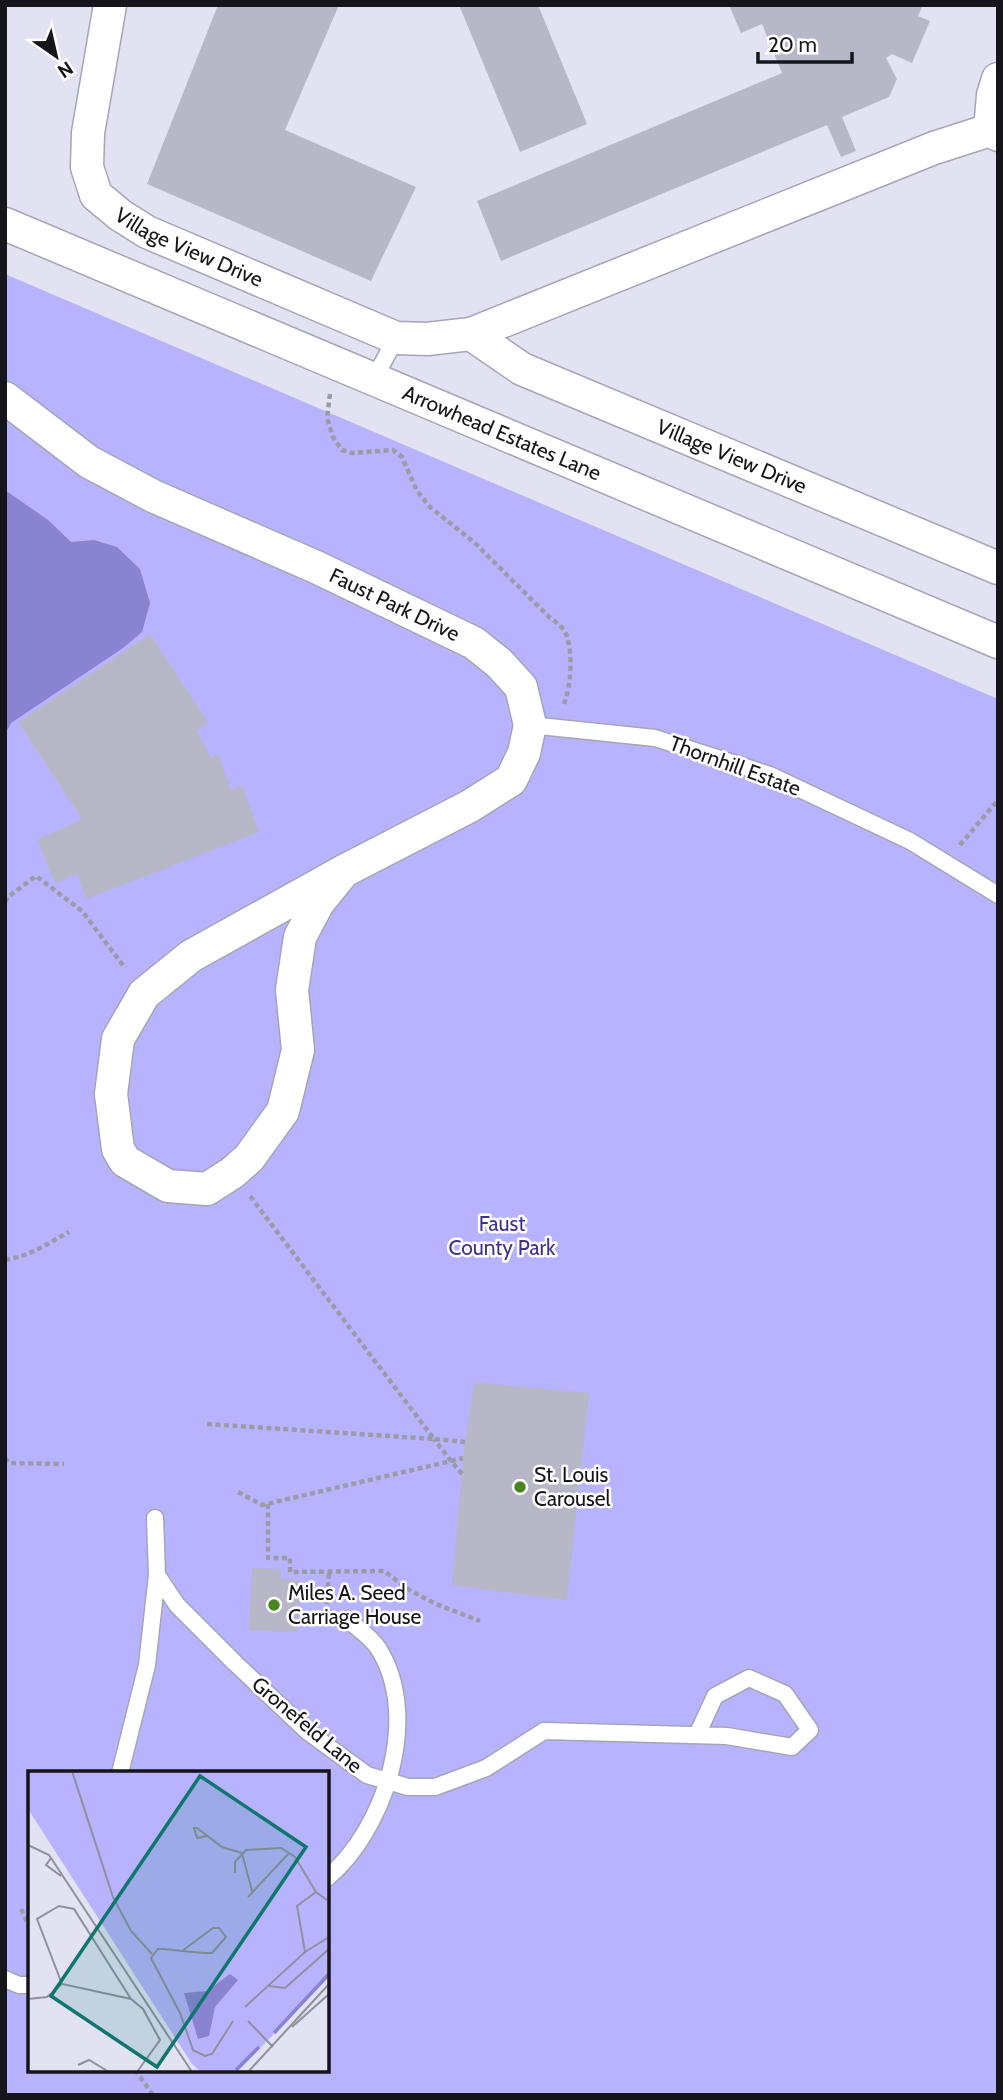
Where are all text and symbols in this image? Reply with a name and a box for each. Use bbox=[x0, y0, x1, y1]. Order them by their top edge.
north arrow bbox=[21, 21, 91, 91]
scale bar bbox=[758, 21, 852, 65]
text: 20 m bbox=[768, 32, 817, 57]
text: N bbox=[53, 56, 77, 83]
street label: Village View Drive bbox=[111, 202, 267, 292]
street label: Arrowhead Estates Lane bbox=[399, 380, 605, 486]
street label: Village View Drive bbox=[653, 414, 811, 499]
street label: Faust Park Drive bbox=[326, 562, 464, 646]
street label: Thornhill Estate bbox=[666, 730, 804, 801]
park label: Faust County Park bbox=[448, 1211, 556, 1260]
place label: St. Louis Carousel bbox=[534, 1462, 610, 1511]
marker: St. Louis Carousel bbox=[512, 1479, 528, 1495]
place label: Miles A. Seed Carriage House bbox=[288, 1580, 422, 1629]
marker: Miles A. Seed Carriage House bbox=[266, 1597, 282, 1613]
street label: Gronefeld Lane bbox=[247, 1671, 368, 1778]
inset map bbox=[28, 1771, 329, 2072]

